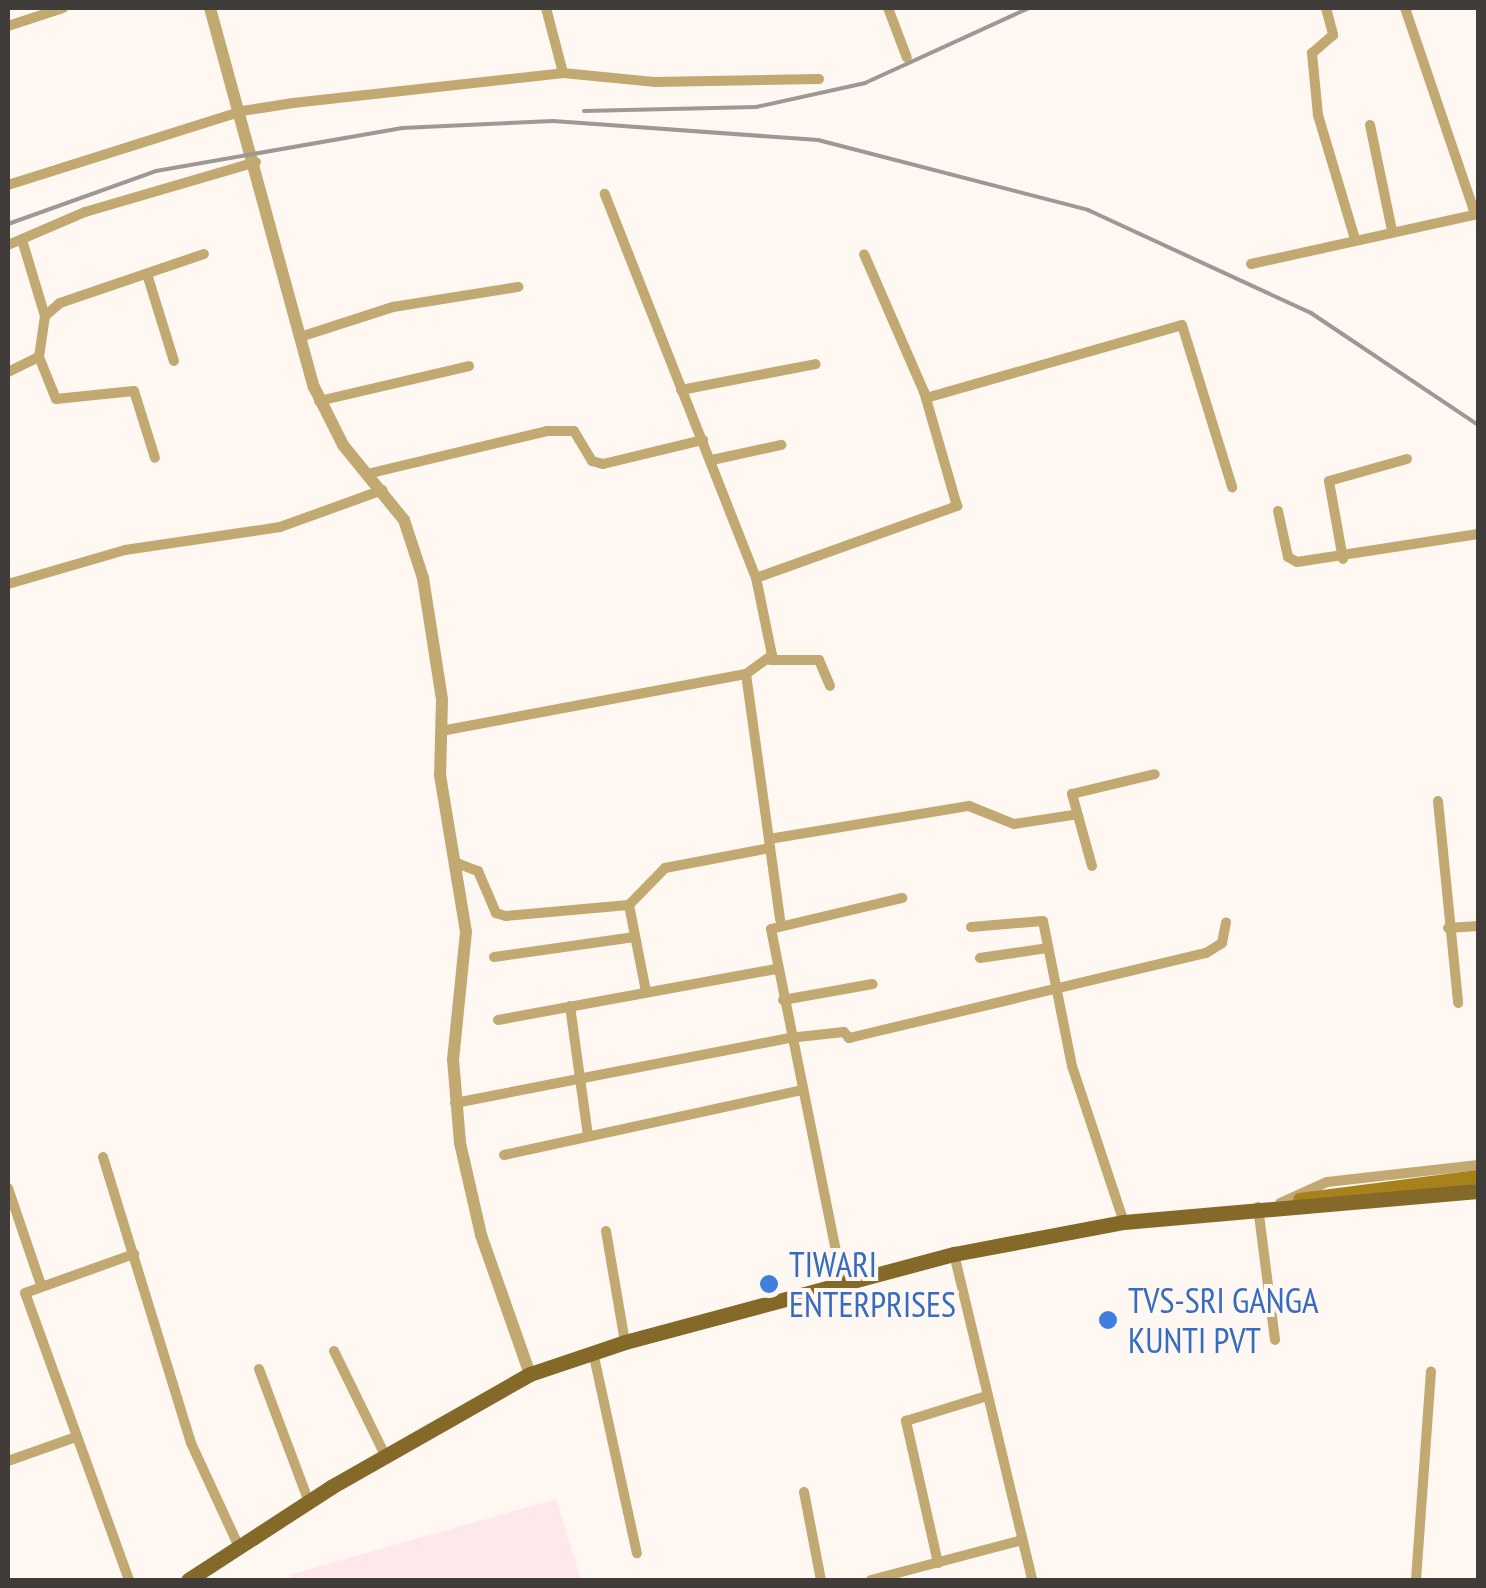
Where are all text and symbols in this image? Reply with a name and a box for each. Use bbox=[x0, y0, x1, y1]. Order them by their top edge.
place label: TIWARI ENTERPRISES bbox=[789, 1243, 956, 1325]
marker: TIWARI ENTERPRISES bbox=[758, 1273, 780, 1295]
place label: TVS-SRI GANGA KUNTI PVT bbox=[1128, 1279, 1318, 1361]
marker: TVS-SRI GANGA KUNTI PVT bbox=[1097, 1309, 1119, 1331]

